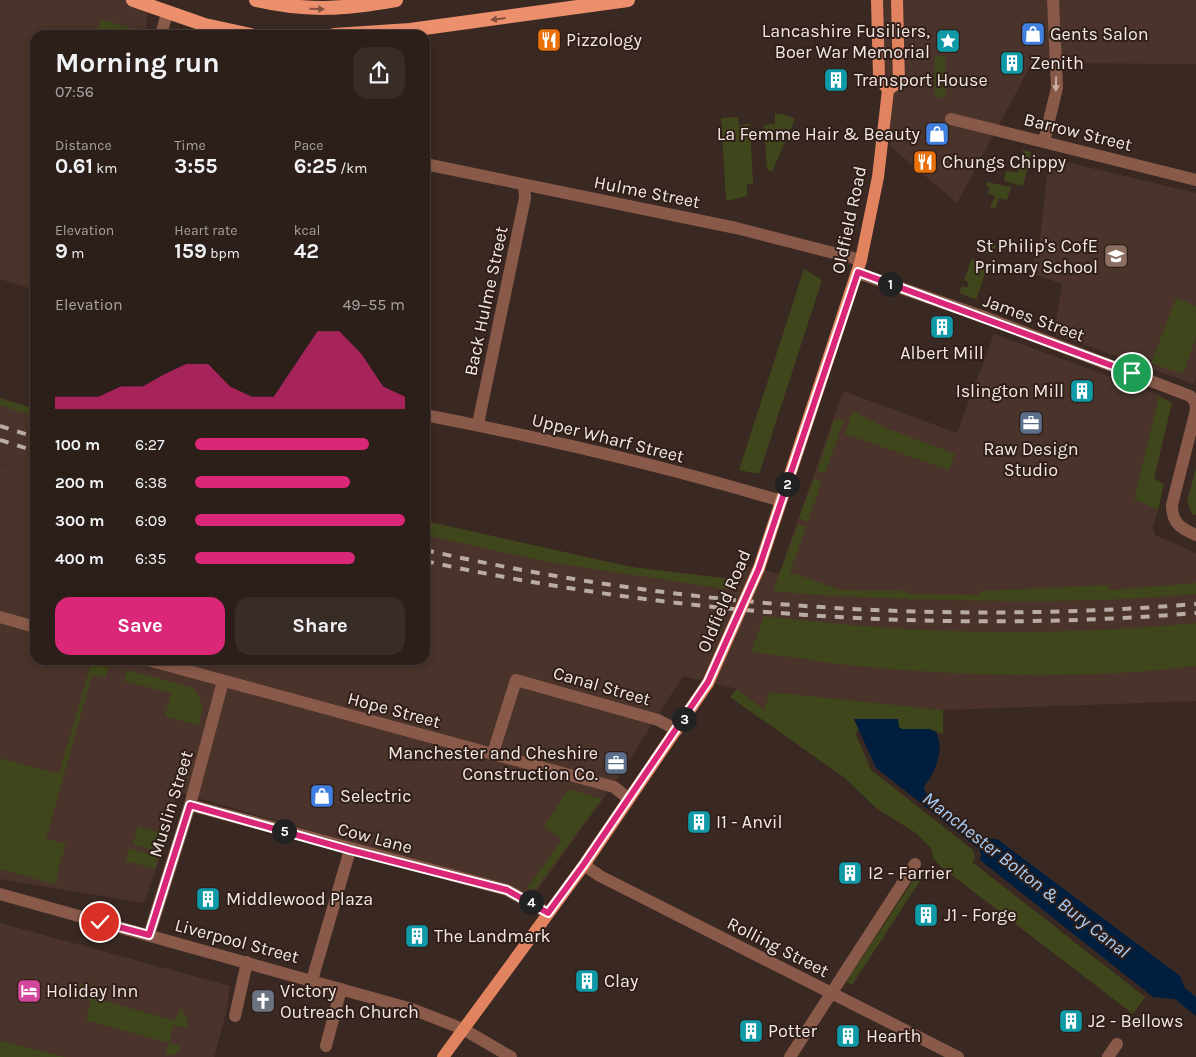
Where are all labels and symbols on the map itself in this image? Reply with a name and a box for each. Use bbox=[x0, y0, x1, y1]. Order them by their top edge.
one-way arrow bbox=[310, 5, 326, 13]
one-way arrow bbox=[490, 15, 506, 23]
place label: Lancashire Fusiliers, Boer War Memorial bbox=[762, 20, 930, 63]
shop icon: Gents Salon bbox=[1020, 21, 1046, 47]
place label: Gents Salon bbox=[1050, 23, 1149, 45]
restaurant icon: Pizzology bbox=[536, 27, 562, 53]
place icon: Lancashire Fusiliers, Boer War Memorial bbox=[935, 28, 961, 54]
place label: Pizzology bbox=[566, 29, 643, 51]
building icon: Zenith bbox=[999, 50, 1025, 76]
place label: Zenith bbox=[1030, 52, 1084, 74]
building icon: Transport House bbox=[823, 67, 849, 93]
place label: Transport House bbox=[854, 69, 988, 91]
one-way arrow bbox=[1052, 76, 1060, 92]
street label: Barrow Street bbox=[1022, 108, 1135, 156]
shop icon: La Femme Hair & Beauty bbox=[924, 121, 950, 147]
place label: La Femme Hair & Beauty bbox=[717, 123, 921, 145]
restaurant icon: Chungs Chippy bbox=[912, 149, 938, 175]
place label: Chungs Chippy bbox=[942, 151, 1067, 173]
street label: Oldfield Road bbox=[827, 164, 871, 276]
street label: Hulme Street bbox=[592, 171, 702, 213]
street label: Back Hulme Street bbox=[459, 224, 513, 378]
place label: St Philip's CofE Primary School bbox=[975, 235, 1098, 278]
school or university icon: St Philip's CofE Primary School bbox=[1103, 243, 1129, 269]
pin: 1 bbox=[878, 272, 902, 296]
street label: James Street bbox=[980, 289, 1088, 347]
building icon: Albert Mill bbox=[929, 314, 955, 340]
place label: Albert Mill bbox=[900, 342, 984, 364]
pin bbox=[1111, 352, 1153, 394]
building icon: Islington Mill bbox=[1069, 378, 1095, 404]
place label: Islington Mill bbox=[956, 380, 1064, 402]
street label: Upper Wharf Street bbox=[530, 408, 687, 468]
office icon: Raw Design Studio bbox=[1018, 410, 1044, 436]
place label: Raw Design Studio bbox=[983, 438, 1079, 481]
pin: 2 bbox=[774, 472, 800, 496]
street label: Oldfield Road bbox=[692, 546, 756, 656]
street label: Canal Street bbox=[551, 662, 654, 710]
street label: Hope Street bbox=[345, 687, 443, 733]
pin: 3 bbox=[672, 706, 696, 732]
place label: Manchester and Cheshire Construction Co. bbox=[388, 742, 598, 785]
street label: Muslin Street bbox=[144, 748, 198, 860]
office icon: Manchester and Cheshire Construction Co. bbox=[603, 750, 629, 776]
shop icon: Selectric bbox=[309, 783, 335, 809]
place label: Selectric bbox=[340, 785, 412, 807]
water label: Manchester Bolton & Bury Canal bbox=[918, 787, 1134, 963]
building icon: I1 - Anvil bbox=[686, 809, 712, 835]
place label: I1 - Anvil bbox=[716, 811, 782, 833]
street label: Cow Lane bbox=[335, 817, 415, 859]
pin: 5 bbox=[272, 818, 296, 844]
building icon: I2 - Farrier bbox=[837, 860, 863, 886]
place label: I2 - Farrier bbox=[868, 862, 952, 884]
building icon: Middlewood Plaza bbox=[195, 886, 221, 912]
place label: Middlewood Plaza bbox=[226, 888, 373, 910]
pin: 4 bbox=[518, 890, 544, 914]
pin bbox=[79, 901, 121, 943]
building icon: J1 - Forge bbox=[913, 902, 939, 928]
place label: J1 - Forge bbox=[944, 904, 1016, 926]
street label: Rolling Street bbox=[724, 912, 833, 982]
street label: Liverpool Street bbox=[173, 914, 302, 968]
building icon: The Landmark bbox=[404, 923, 430, 949]
place label: The Landmark bbox=[434, 925, 551, 947]
building icon: Clay bbox=[574, 968, 600, 994]
place label: Clay bbox=[604, 970, 639, 992]
hotel icon: Holiday Inn bbox=[16, 978, 42, 1004]
place label: Holiday Inn bbox=[46, 980, 138, 1002]
place label: Victory Outreach Church bbox=[280, 980, 419, 1023]
church icon: Victory Outreach Church bbox=[250, 988, 276, 1014]
building icon: J2 - Bellows bbox=[1058, 1008, 1084, 1034]
place label: J2 - Bellows bbox=[1088, 1010, 1183, 1032]
building icon: Potter bbox=[738, 1018, 764, 1044]
place label: Potter bbox=[768, 1020, 818, 1042]
building icon: Hearth bbox=[835, 1023, 861, 1049]
place label: Hearth bbox=[866, 1025, 921, 1047]

